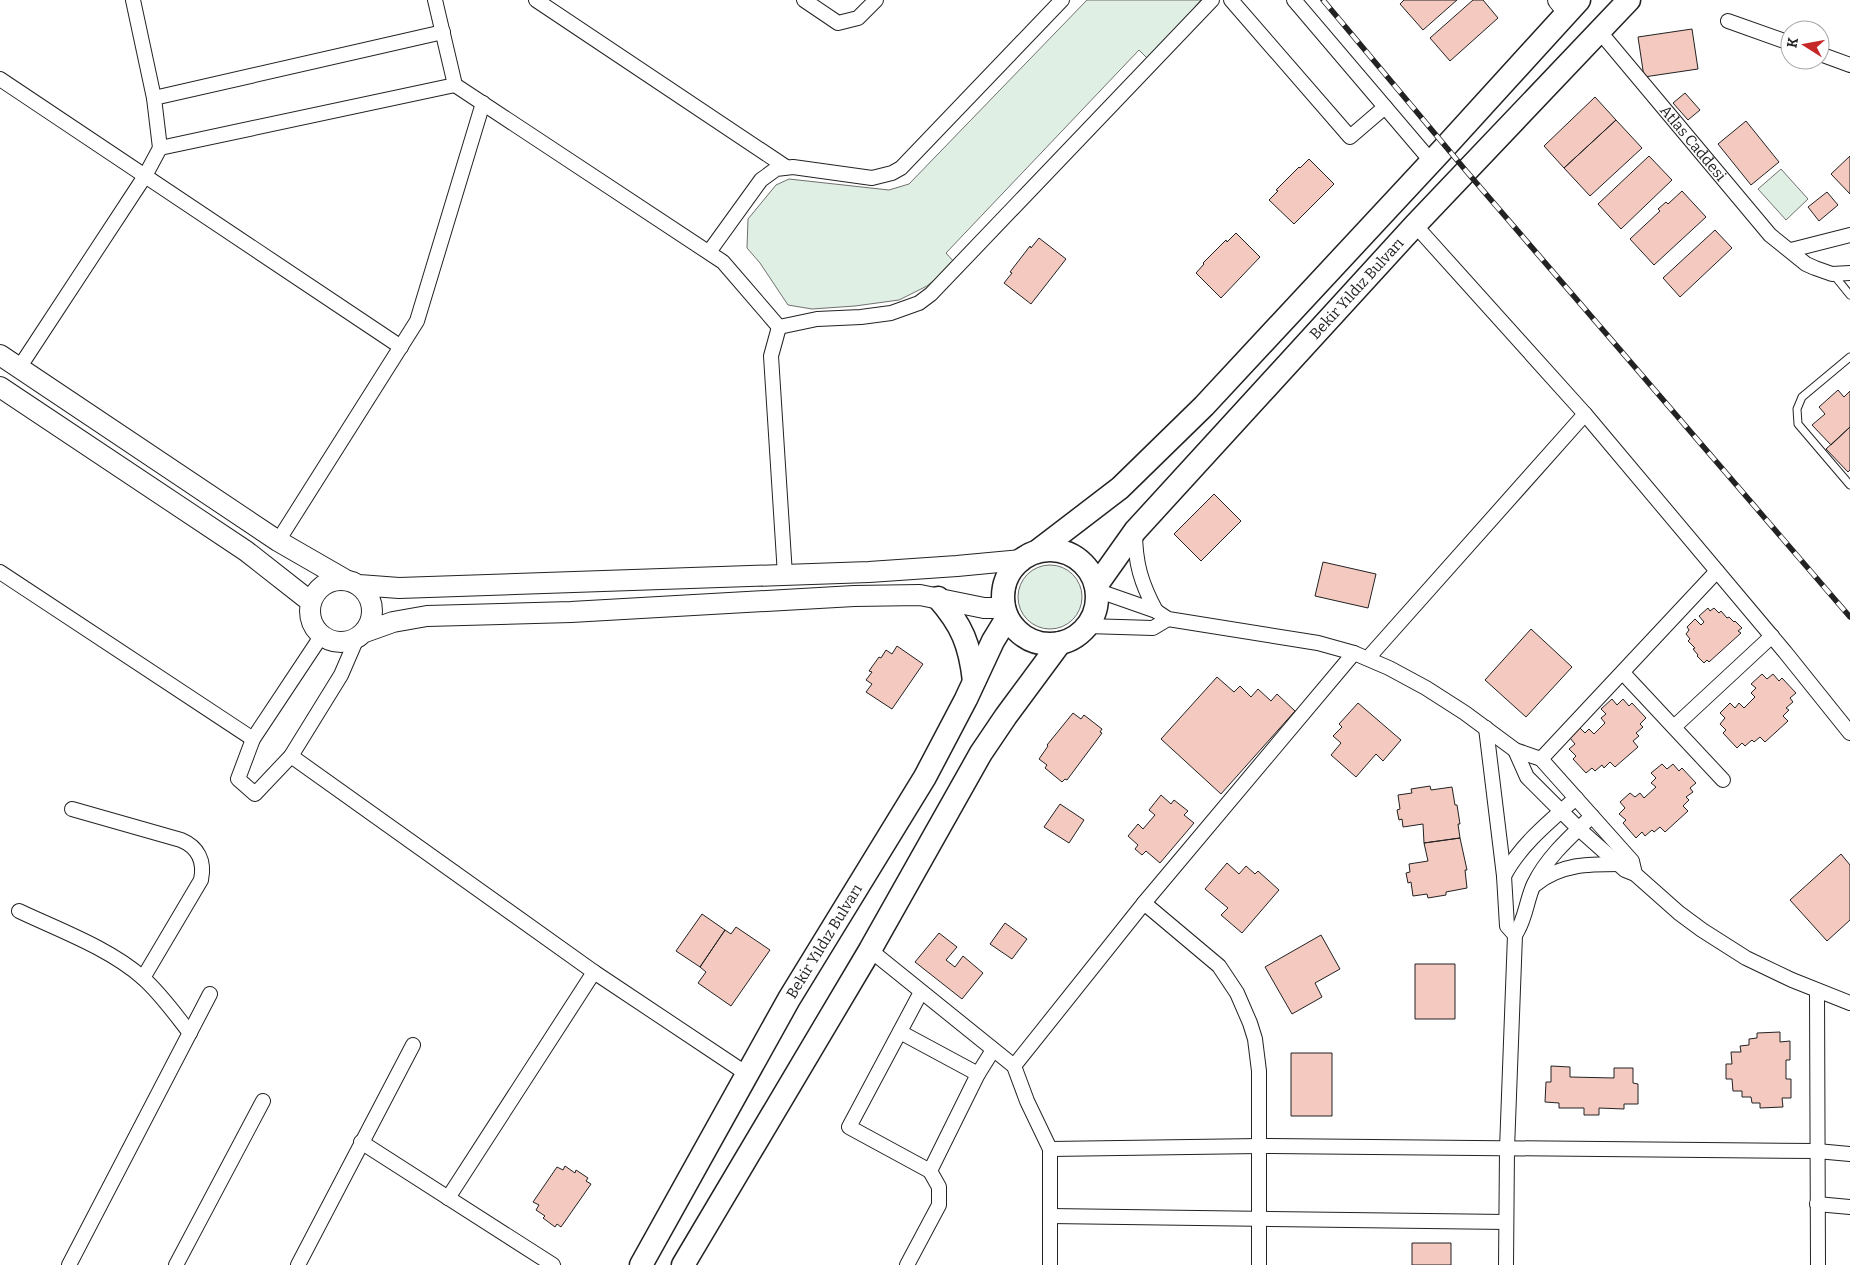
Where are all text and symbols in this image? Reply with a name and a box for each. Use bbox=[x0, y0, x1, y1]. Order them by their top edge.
north arrow bbox=[1780, 20, 1830, 70]
text: K bbox=[1783, 36, 1802, 49]
street label: Atlas Caddesi bbox=[1656, 102, 1730, 185]
street label: Bekir Yıldız Bulvarı bbox=[1306, 234, 1408, 343]
street label: Bekir Yıldız Bulvarı bbox=[782, 880, 866, 1002]

